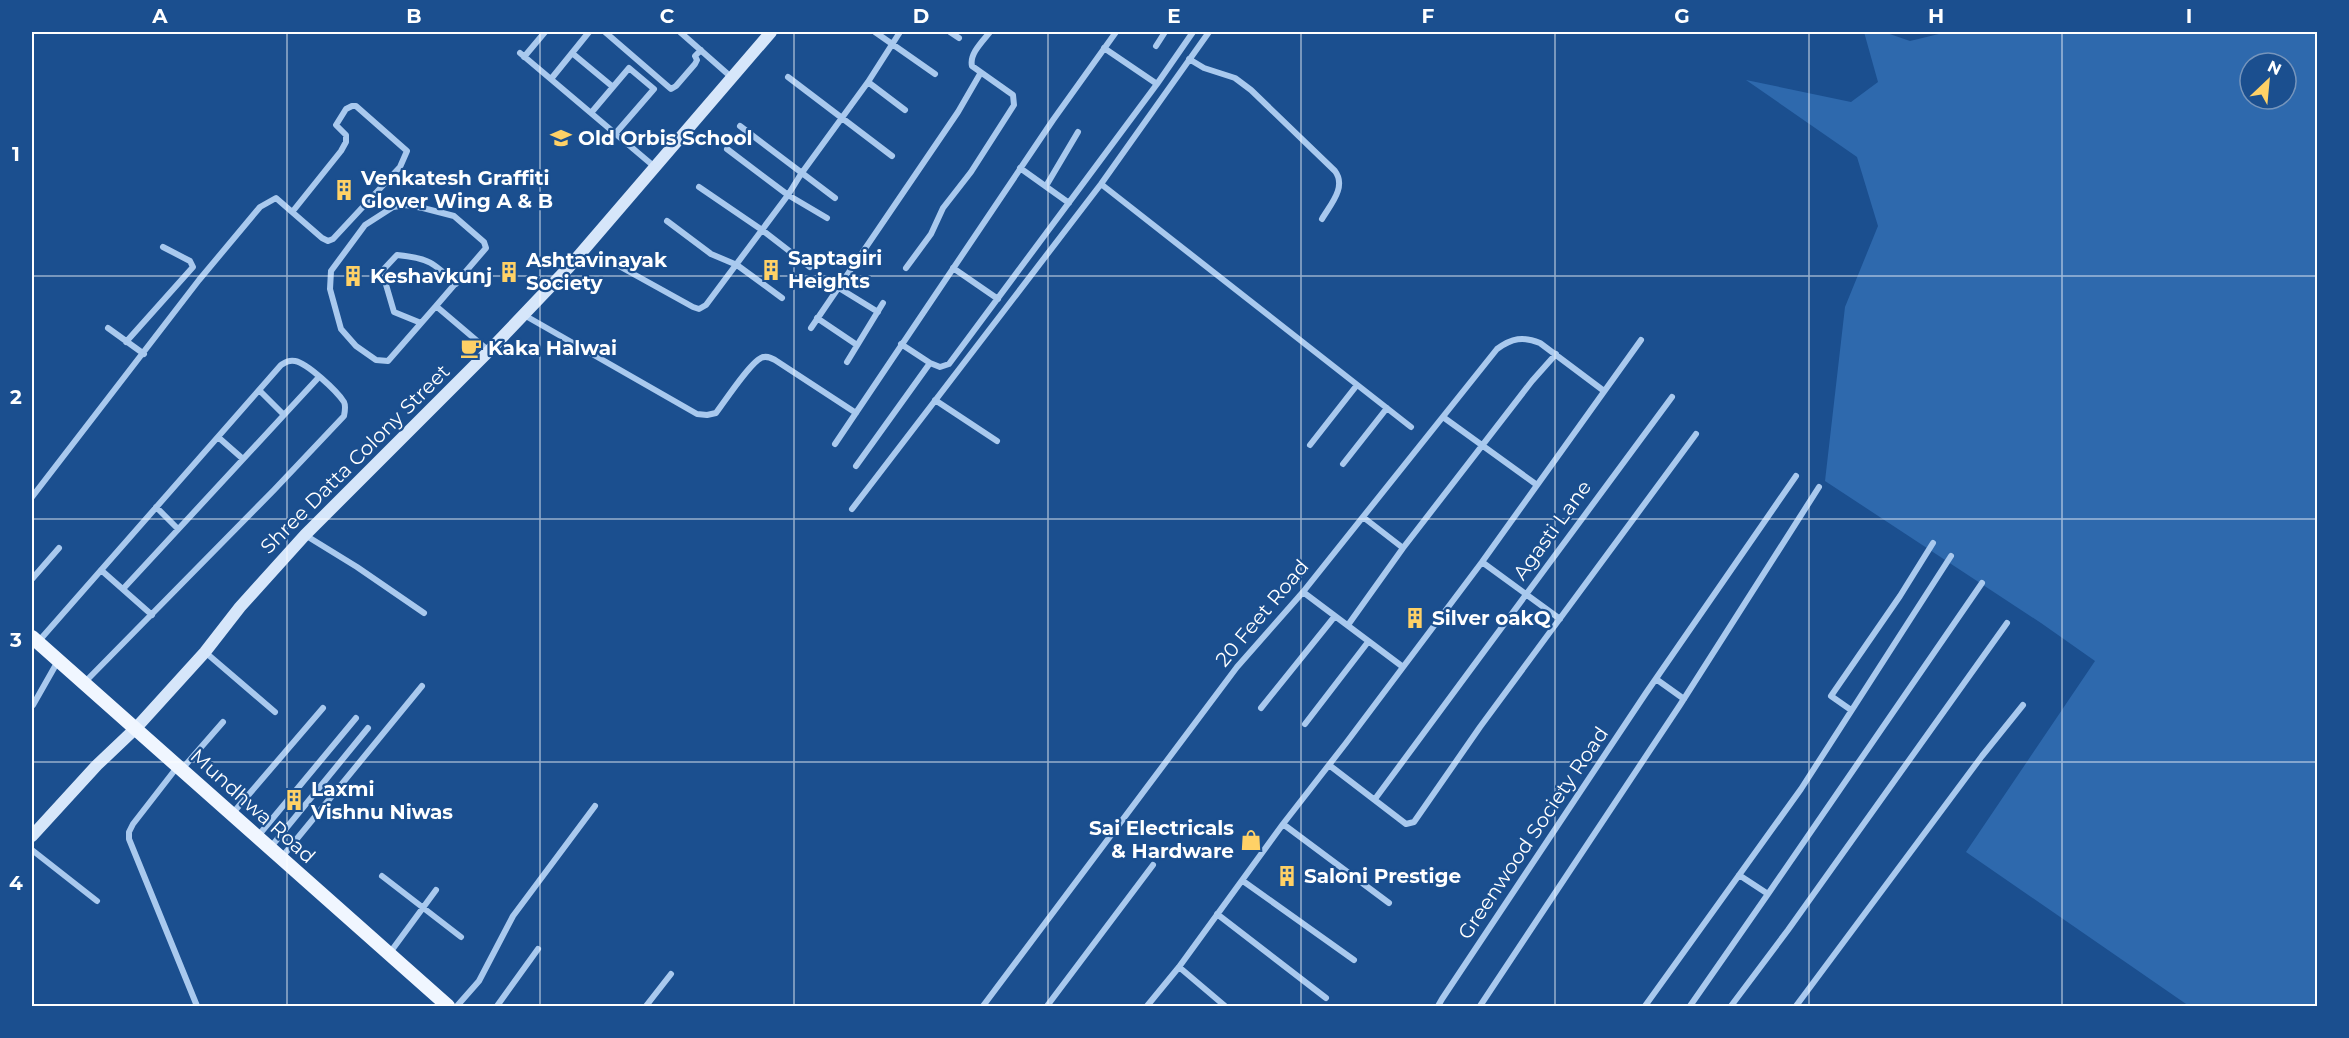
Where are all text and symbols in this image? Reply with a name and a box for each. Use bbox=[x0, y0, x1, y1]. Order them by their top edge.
text: A bbox=[151, 4, 168, 28]
text: B bbox=[406, 4, 422, 28]
text: C bbox=[660, 4, 675, 28]
text: D bbox=[913, 4, 929, 28]
text: E bbox=[1167, 4, 1181, 28]
text: F bbox=[1422, 4, 1435, 28]
text: G bbox=[1674, 4, 1690, 28]
text: H bbox=[1928, 4, 1944, 28]
text: I bbox=[2186, 4, 2192, 28]
north arrow bbox=[2238, 51, 2298, 111]
text: N bbox=[2264, 57, 2284, 79]
school or university icon: Old Orbis School bbox=[549, 126, 573, 150]
place label: Old Orbis School bbox=[578, 126, 753, 150]
text: 1 bbox=[12, 142, 20, 166]
place label: Venkatesh Graffiti Glover Wing A & B bbox=[360, 166, 553, 213]
building icon: Venkatesh Graffiti Glover Wing A & B bbox=[332, 178, 356, 202]
place label: Saptagiri Heights bbox=[788, 246, 882, 293]
place label: Ashtavinayak Society bbox=[525, 248, 668, 295]
building icon: Saptagiri Heights bbox=[759, 258, 783, 282]
building icon: Ashtavinayak Society bbox=[497, 260, 521, 284]
building icon: Keshavkunj bbox=[341, 264, 365, 288]
place label: Keshavkunj bbox=[370, 264, 492, 288]
cafe icon: Kaka Halwai bbox=[459, 336, 483, 360]
place label: Kaka Halwai bbox=[488, 336, 617, 360]
street label: Shree Datta Colony Street bbox=[255, 359, 455, 559]
text: 2 bbox=[10, 385, 22, 409]
street label: Agasti Lane bbox=[1508, 475, 1596, 585]
street label: 20 Feet Road bbox=[1210, 555, 1314, 671]
building icon: Silver oakQ bbox=[1403, 606, 1427, 630]
place label: Silver oakQ bbox=[1432, 606, 1551, 630]
text: 3 bbox=[9, 628, 22, 652]
street label: Greenwood Society Road bbox=[1453, 722, 1613, 944]
street label: Mundhwa Road bbox=[186, 744, 320, 868]
place label: Laxmi Vishnu Niwas bbox=[310, 777, 453, 824]
building icon: Laxmi Vishnu Niwas bbox=[282, 788, 306, 812]
place label: Sai Electricals & Hardware bbox=[1089, 816, 1234, 863]
shop icon: Sai Electricals & Hardware bbox=[1239, 828, 1263, 852]
building icon: Saloni Prestige bbox=[1275, 864, 1299, 888]
place label: Saloni Prestige bbox=[1304, 864, 1461, 888]
text: 4 bbox=[9, 871, 23, 895]

